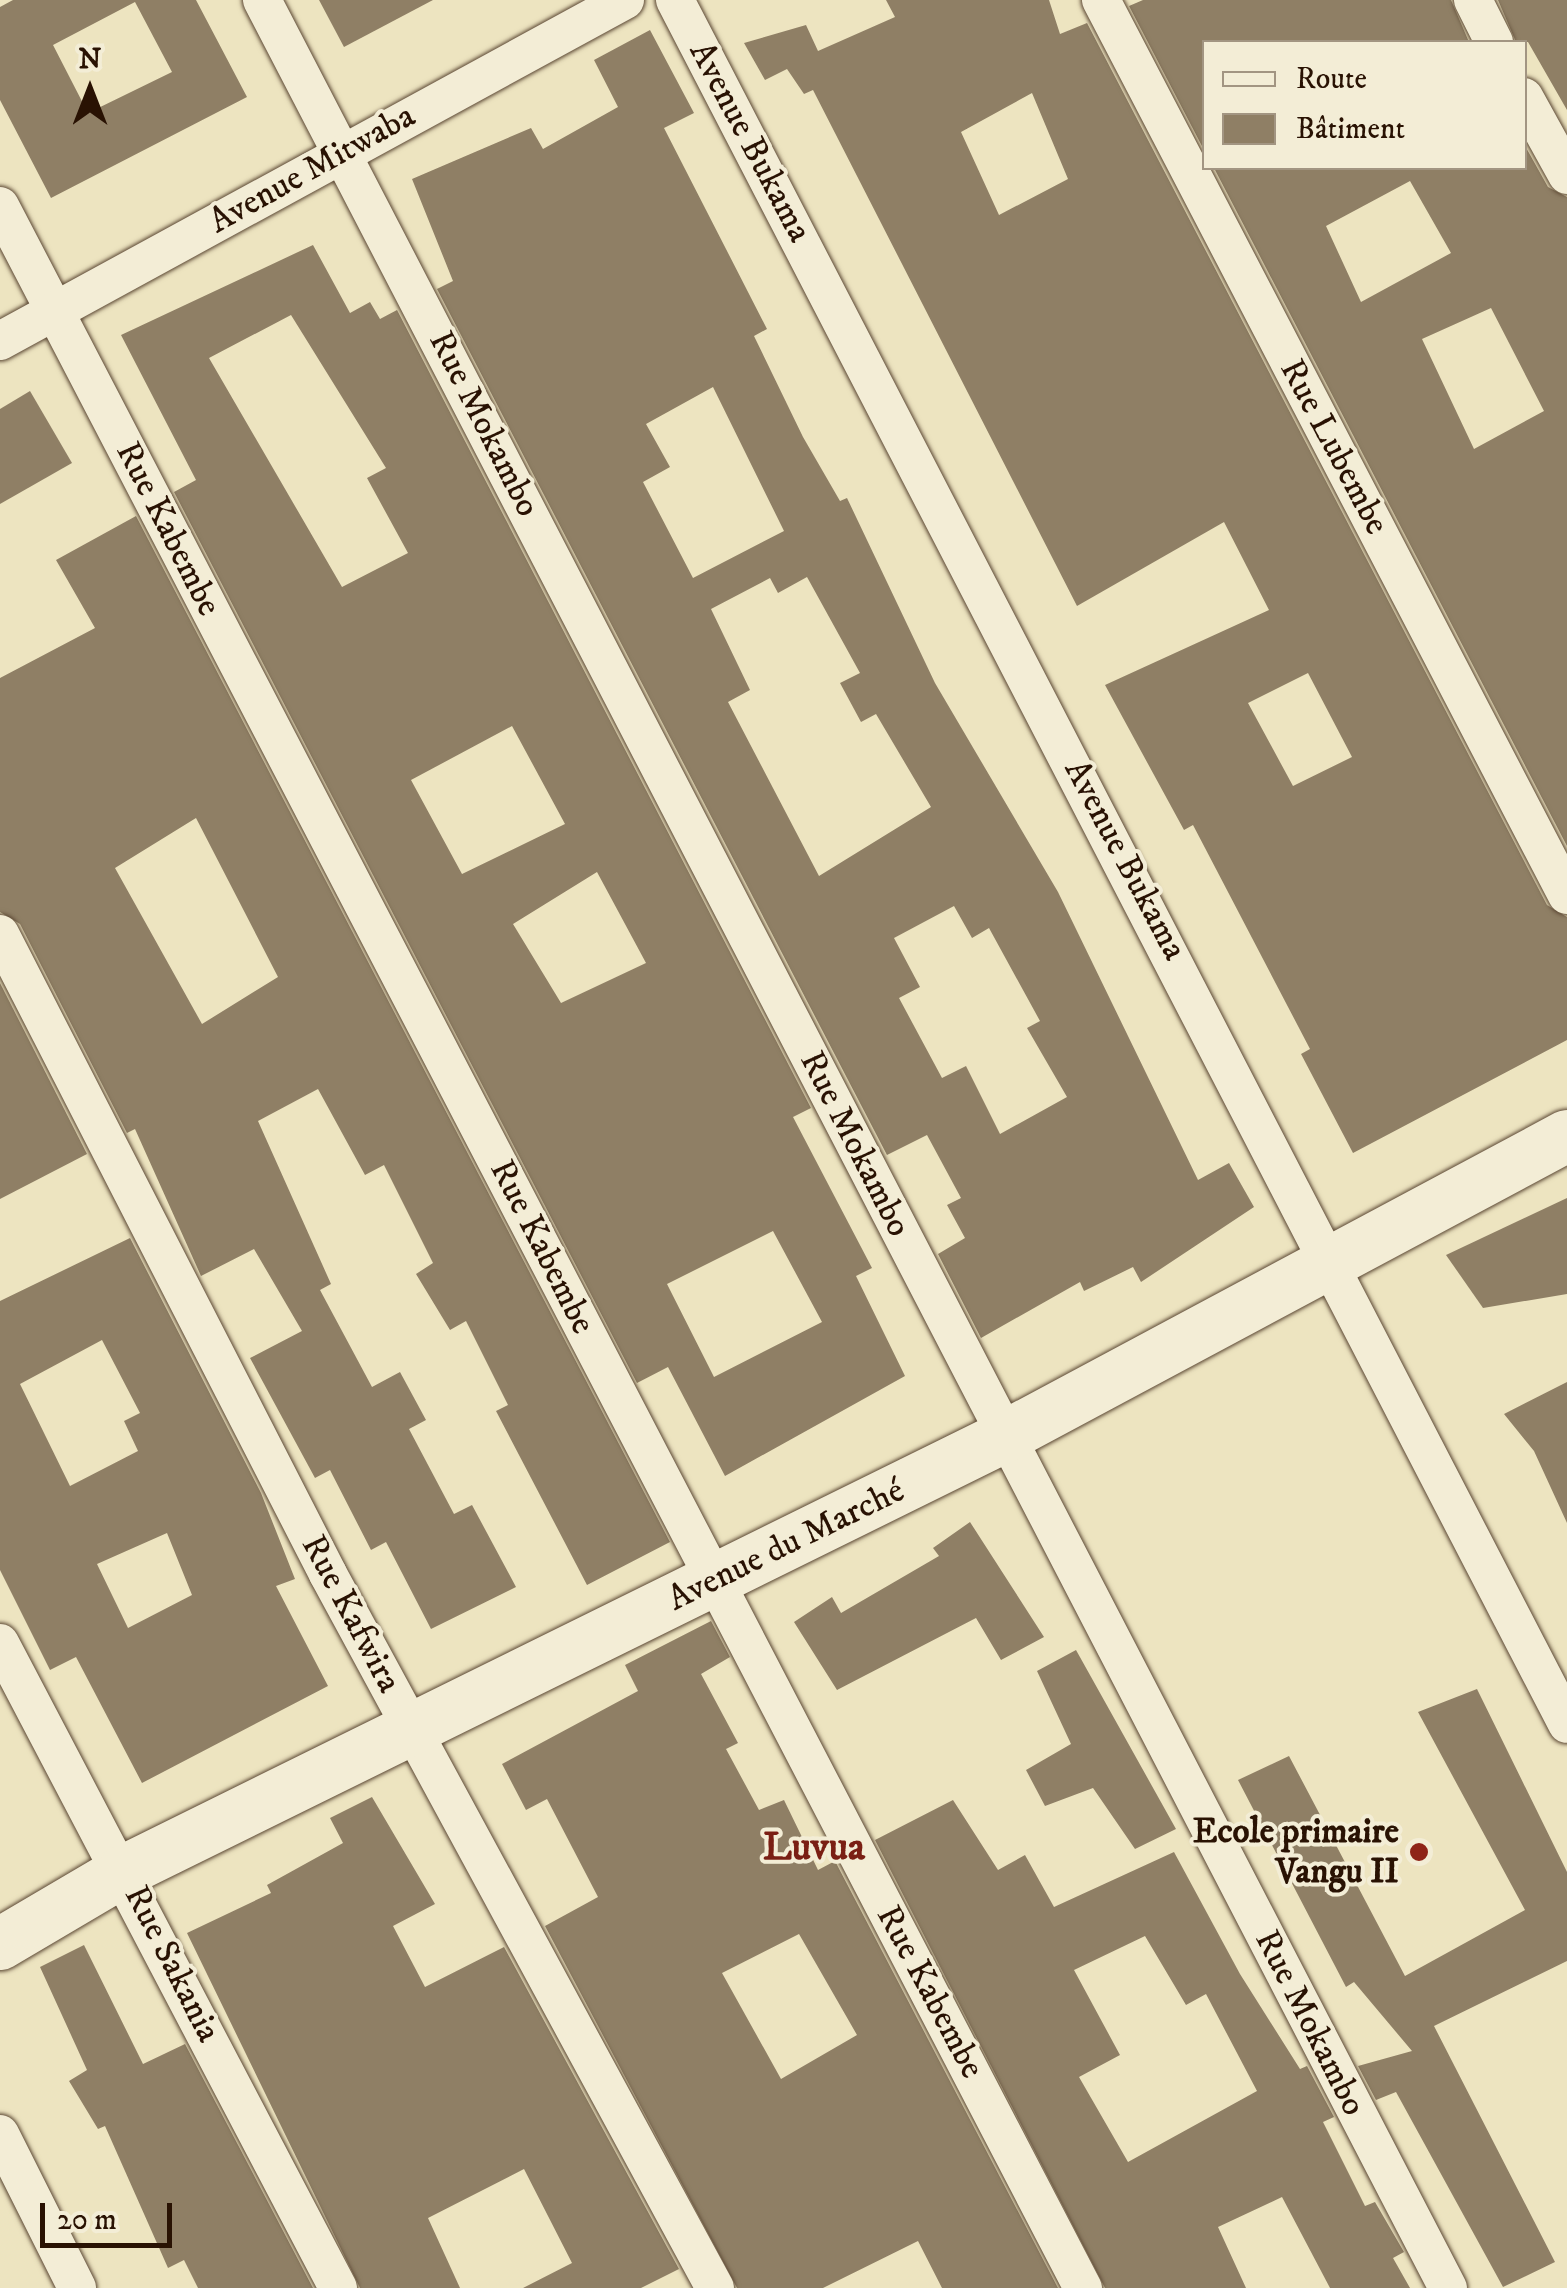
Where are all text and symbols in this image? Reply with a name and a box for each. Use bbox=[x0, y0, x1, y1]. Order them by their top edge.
street label: Avenue Bukama bbox=[680, 35, 820, 249]
north arrow bbox=[40, 40, 140, 140]
legend bbox=[1202, 40, 1527, 170]
text: N bbox=[79, 42, 101, 77]
text: Route bbox=[1296, 61, 1367, 98]
street label: Avenue Mitwaba bbox=[202, 95, 422, 243]
text: Bâtiment bbox=[1296, 111, 1405, 148]
street label: Rue Mokambo bbox=[419, 324, 549, 524]
street label: Rue Lubembe bbox=[1270, 352, 1398, 542]
street label: Rue Kabembe bbox=[106, 435, 230, 623]
street label: Avenue Bukama bbox=[1055, 753, 1195, 967]
street label: Rue Mokambo bbox=[790, 1044, 920, 1244]
street label: Rue Kabembe bbox=[480, 1153, 604, 1341]
street label: Avenue du Marché bbox=[661, 1470, 911, 1620]
street label: Rue Kafwira bbox=[292, 1528, 410, 1700]
place label: Ecole primaire Vangu II bbox=[1193, 1811, 1399, 1893]
district label: Luvua bbox=[763, 1824, 865, 1872]
marker: Ecole primaire Vangu II bbox=[1408, 1841, 1430, 1863]
street label: Rue Sakania bbox=[115, 1879, 229, 2049]
street label: Rue Kabembe bbox=[867, 1898, 993, 2086]
street label: Rue Mokambo bbox=[1245, 1923, 1375, 2123]
scale bar bbox=[45, 2183, 178, 2245]
text: 20 m bbox=[57, 2202, 117, 2239]

